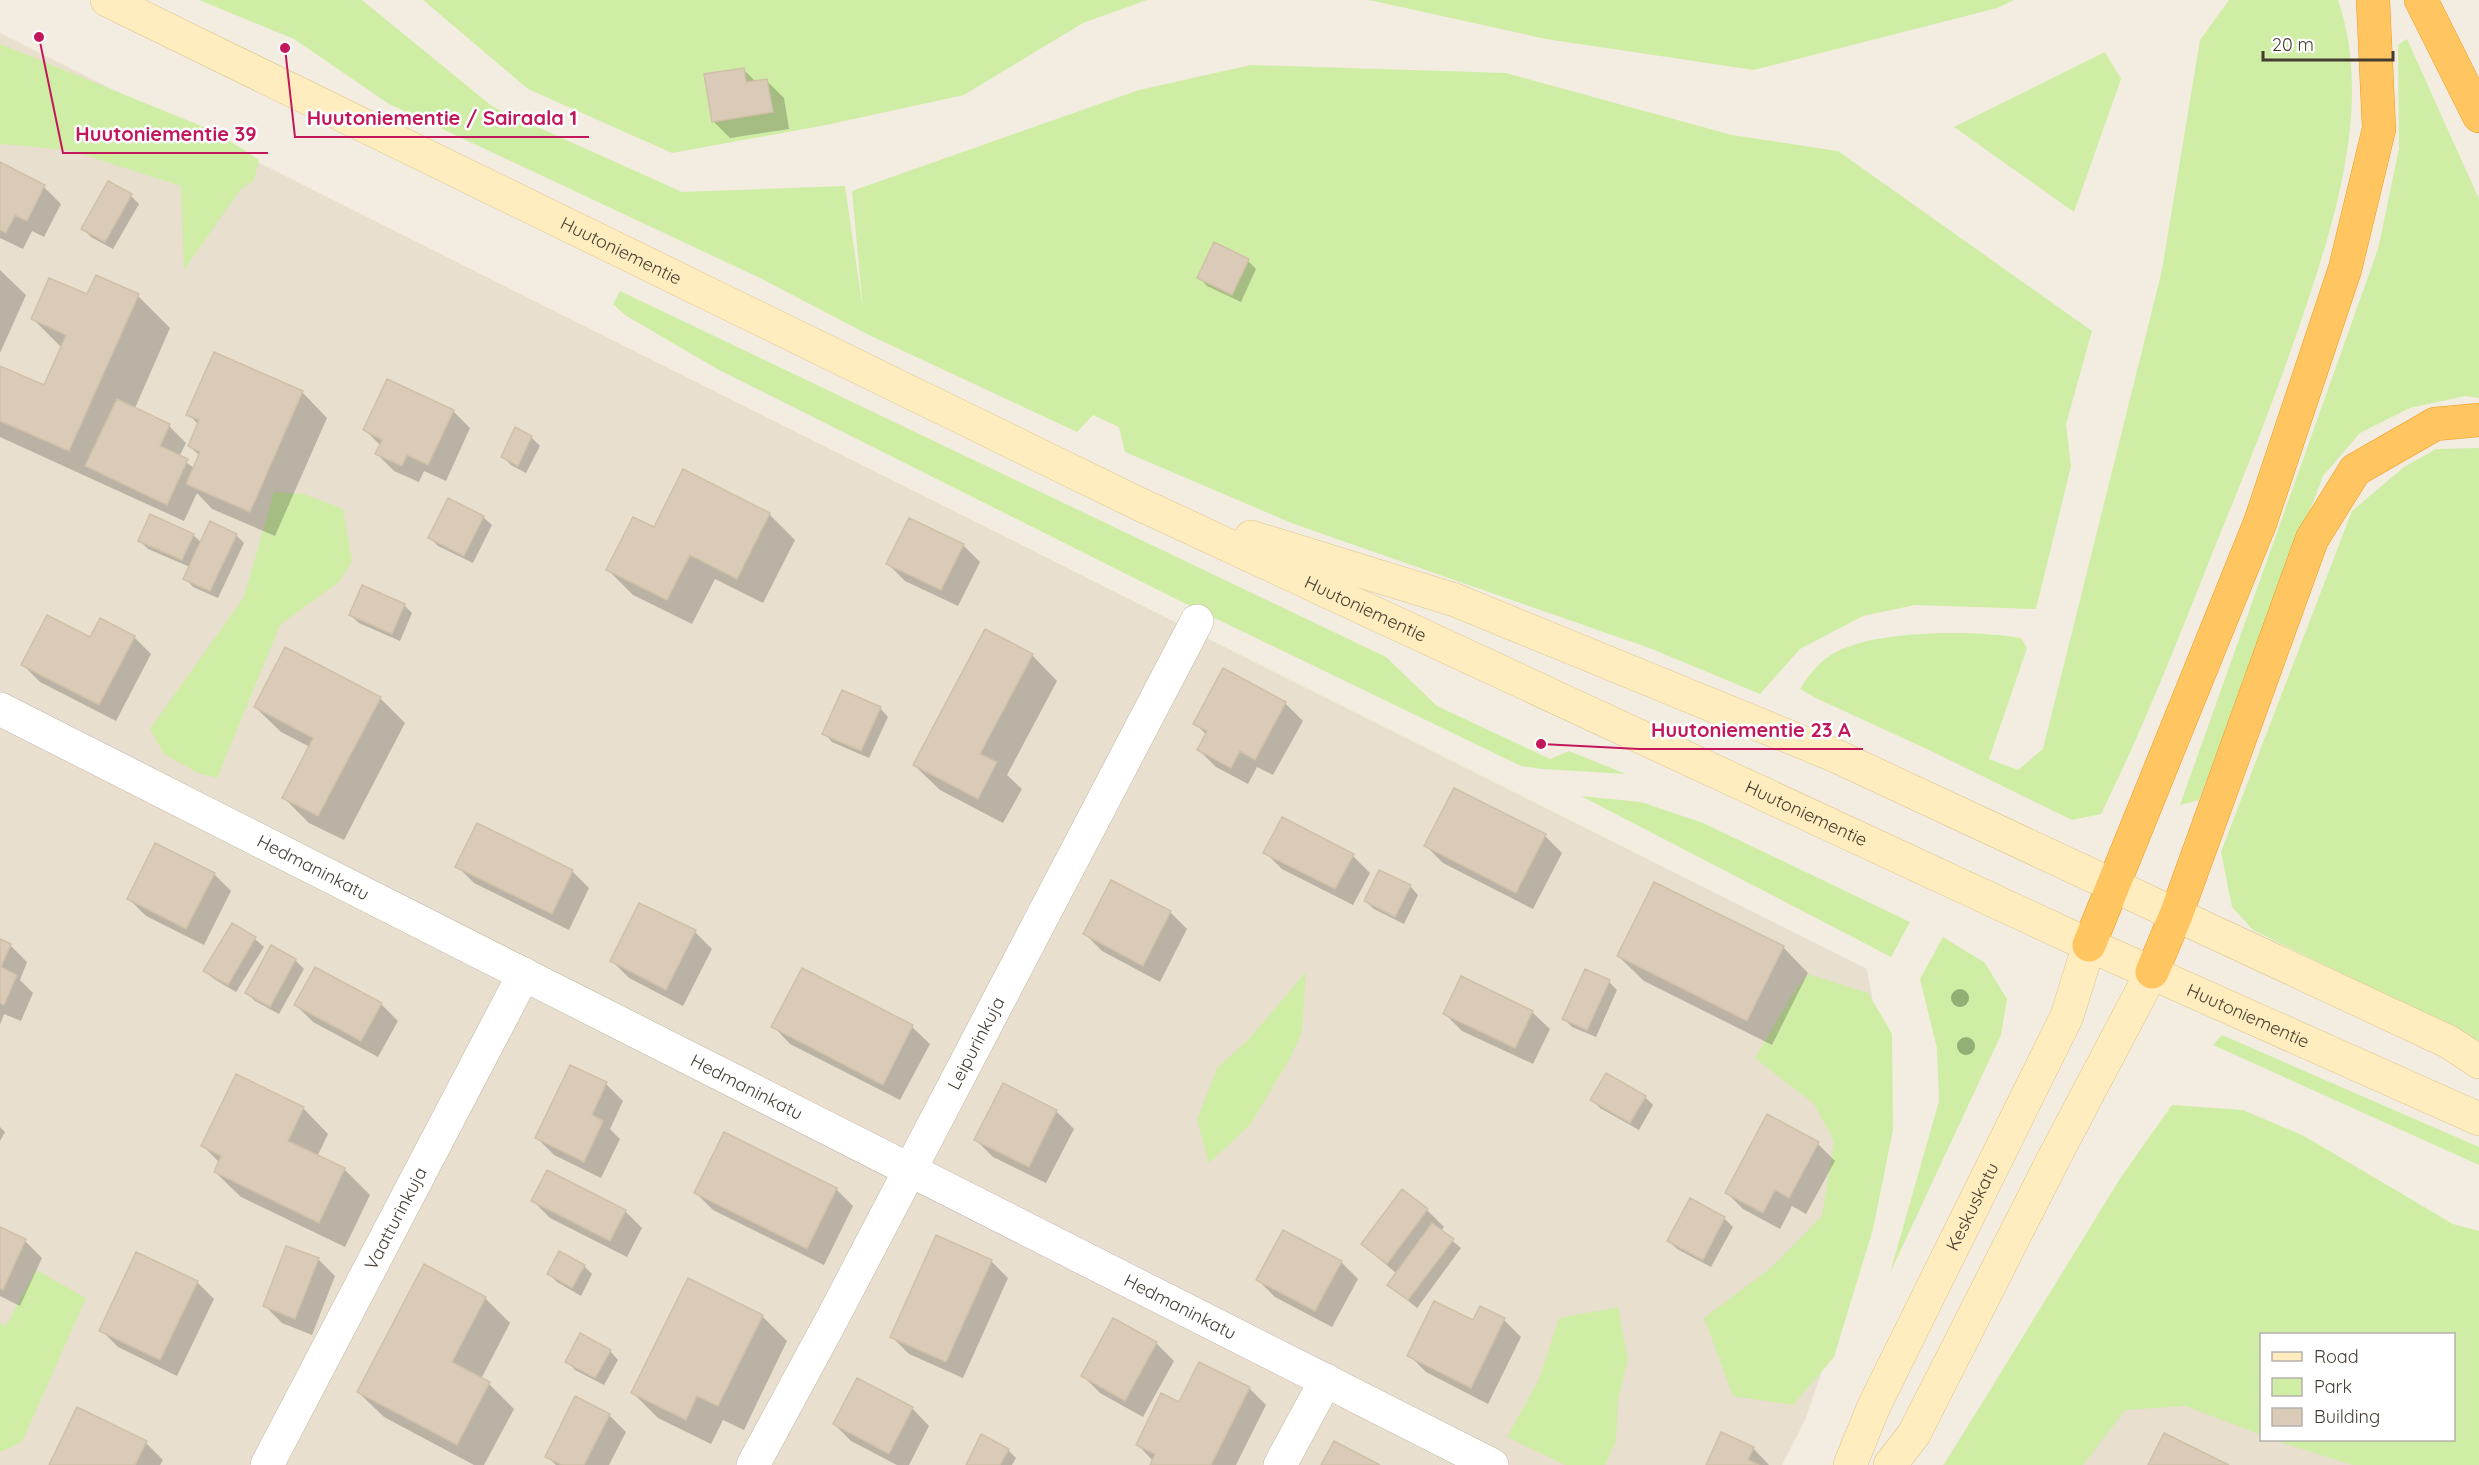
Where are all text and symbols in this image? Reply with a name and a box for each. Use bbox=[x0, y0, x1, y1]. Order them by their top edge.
scale bar bbox=[2263, 24, 2394, 62]
text: 20 m bbox=[2272, 33, 2314, 56]
callout: Huutoniementie / Sairaala 1 bbox=[295, 99, 589, 137]
text: Huutoniementie / Sairaala 1 bbox=[307, 105, 577, 130]
callout: Huutoniementie 39 bbox=[63, 115, 268, 153]
text: Huutoniementie 39 bbox=[75, 121, 257, 146]
street label: Huutoniementie bbox=[557, 211, 686, 290]
street label: Huutoniementie bbox=[1301, 570, 1430, 647]
callout: Huutoniementie 23 A bbox=[1639, 711, 1863, 749]
text: Huutoniementie 23 A bbox=[1651, 717, 1851, 742]
street label: Huutoniementie bbox=[1742, 775, 1871, 851]
street label: Hedmaninkatu bbox=[253, 829, 373, 905]
street label: Huutoniementie bbox=[2183, 978, 2313, 1053]
street label: Leipurinkuja bbox=[942, 993, 1009, 1094]
street label: Hedmaninkatu bbox=[687, 1049, 807, 1125]
street label: Keskuskatu bbox=[1941, 1159, 2004, 1254]
street label: Vaatturinkuja bbox=[359, 1163, 432, 1274]
street label: Hedmaninkatu bbox=[1120, 1268, 1240, 1345]
legend bbox=[2260, 1333, 2455, 1441]
text: Road bbox=[2314, 1345, 2359, 1368]
text: Park bbox=[2314, 1375, 2352, 1398]
text: Building bbox=[2314, 1405, 2380, 1428]

